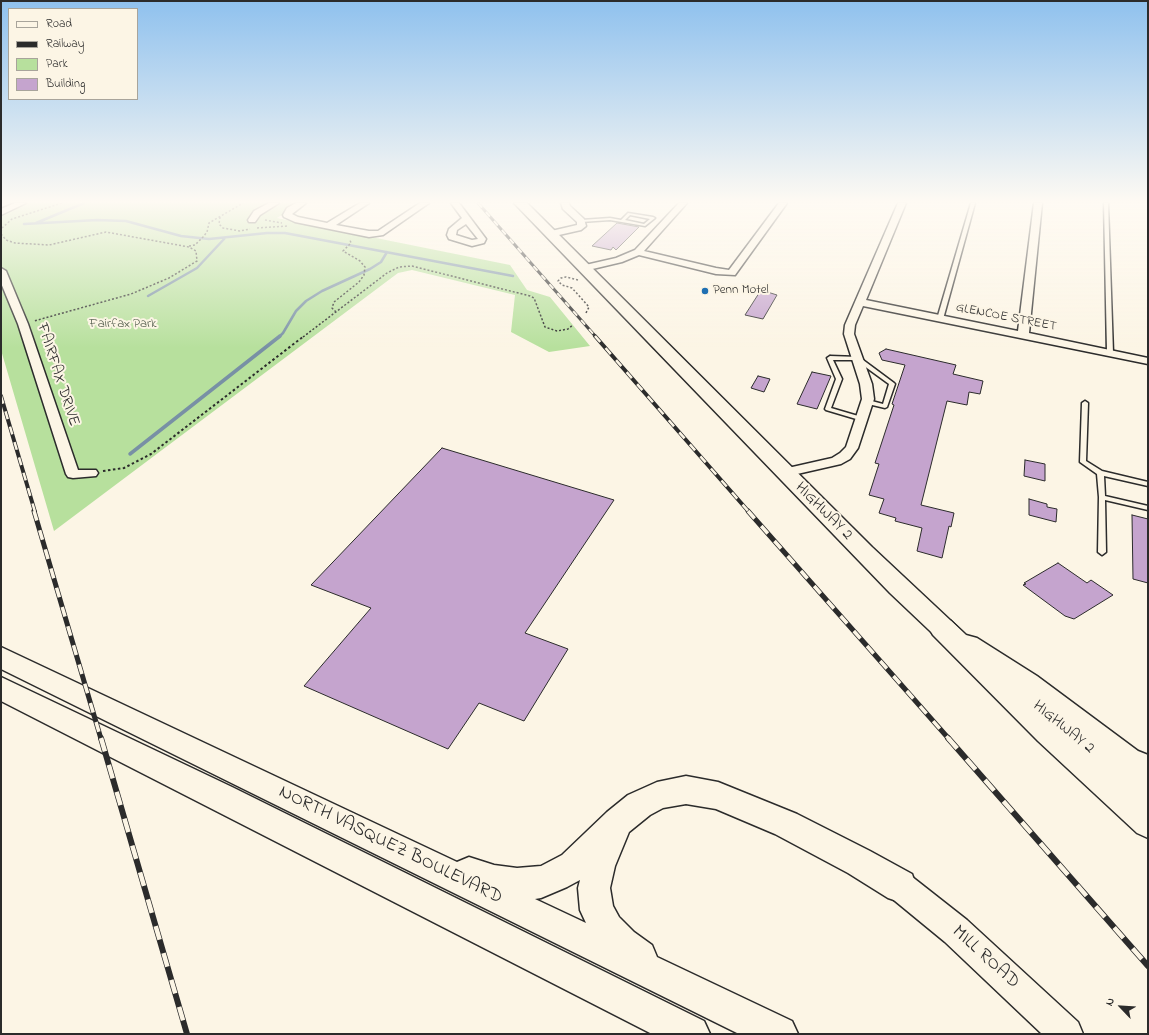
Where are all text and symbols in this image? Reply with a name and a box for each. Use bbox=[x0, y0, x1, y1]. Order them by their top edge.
legend bbox=[8, 8, 138, 100]
text: Road bbox=[46, 15, 72, 33]
text: Railway bbox=[46, 35, 84, 53]
text: Park bbox=[46, 55, 68, 73]
text: Building bbox=[46, 75, 85, 93]
place label: Penn Motel bbox=[713, 283, 769, 299]
marker: Penn Motel bbox=[700, 286, 710, 296]
street label: GLENCOE STREET bbox=[954, 301, 1058, 335]
park label: Fairfax Park bbox=[89, 317, 157, 333]
street label: FAIRFAX DRIVE bbox=[31, 321, 83, 429]
street label: HIGHWAY 2 bbox=[790, 479, 856, 545]
street label: HIGHWAY 2 bbox=[1028, 697, 1098, 759]
street label: NORTH VASQUEZ BOULEVARD bbox=[274, 782, 506, 910]
street label: MILL ROAD bbox=[946, 922, 1024, 994]
north arrow bbox=[1101, 987, 1141, 1027]
text: N bbox=[1101, 995, 1119, 1009]

